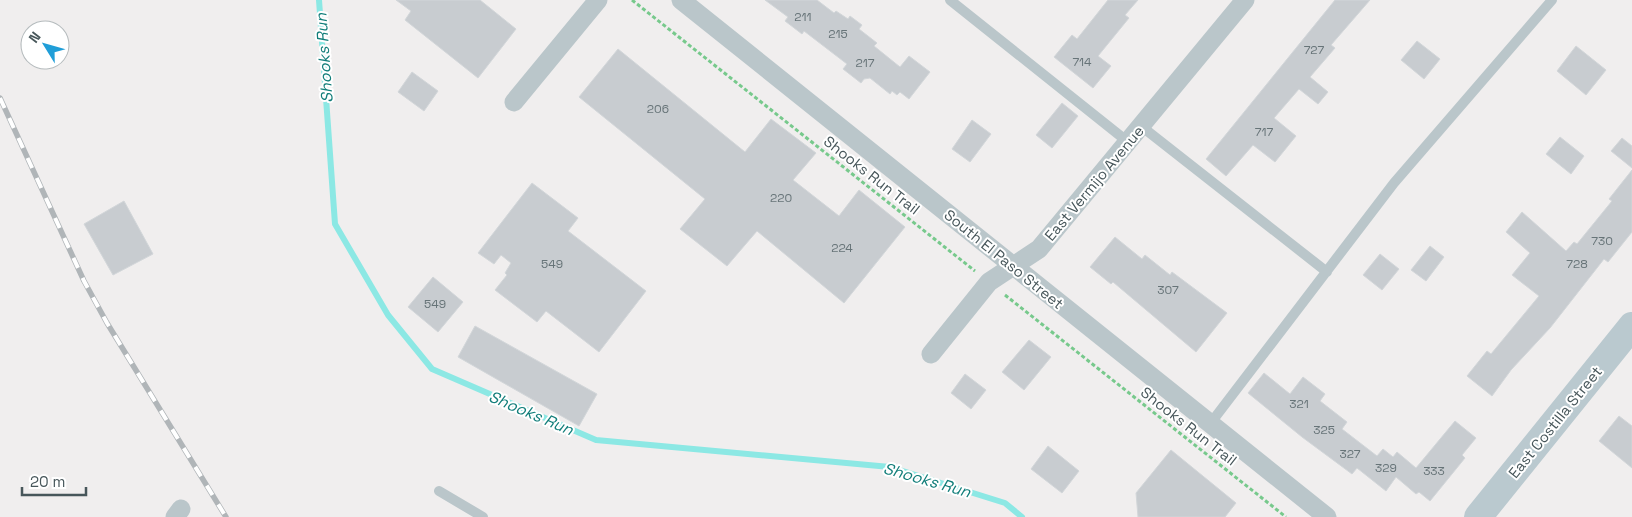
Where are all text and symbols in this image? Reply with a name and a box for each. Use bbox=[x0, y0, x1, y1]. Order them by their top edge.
house number: 211 bbox=[794, 9, 812, 25]
water label: Shooks Run bbox=[310, 11, 338, 104]
north arrow bbox=[20, 20, 70, 70]
house number: 215 bbox=[828, 26, 848, 42]
text: N bbox=[25, 28, 45, 46]
house number: 727 bbox=[1304, 42, 1325, 58]
house number: 714 bbox=[1072, 54, 1092, 70]
house number: 217 bbox=[855, 55, 875, 71]
house number: 206 bbox=[647, 101, 669, 117]
street label: East Vermijo Avenue bbox=[1040, 121, 1148, 245]
house number: 717 bbox=[1255, 124, 1273, 140]
street label: Shooks Run Trail bbox=[820, 132, 924, 218]
house number: 220 bbox=[770, 190, 792, 206]
street label: South El Paso Street bbox=[941, 205, 1067, 313]
house number: 730 bbox=[1591, 233, 1613, 249]
house number: 224 bbox=[831, 240, 853, 256]
house number: 549 bbox=[541, 256, 563, 272]
house number: 728 bbox=[1566, 256, 1588, 272]
house number: 307 bbox=[1157, 282, 1179, 298]
house number: 549 bbox=[424, 296, 446, 312]
street label: East Costilla Street bbox=[1504, 362, 1606, 482]
street label: Shooks Run Trail bbox=[1137, 383, 1241, 469]
water label: Shooks Run bbox=[485, 386, 578, 441]
house number: 321 bbox=[1289, 396, 1309, 412]
house number: 325 bbox=[1313, 422, 1335, 438]
house number: 327 bbox=[1339, 446, 1361, 462]
water label: Shooks Run bbox=[881, 457, 974, 503]
house number: 329 bbox=[1375, 460, 1397, 476]
house number: 333 bbox=[1423, 463, 1445, 479]
scale bar bbox=[22, 464, 86, 496]
text: 20 m bbox=[30, 472, 65, 491]

